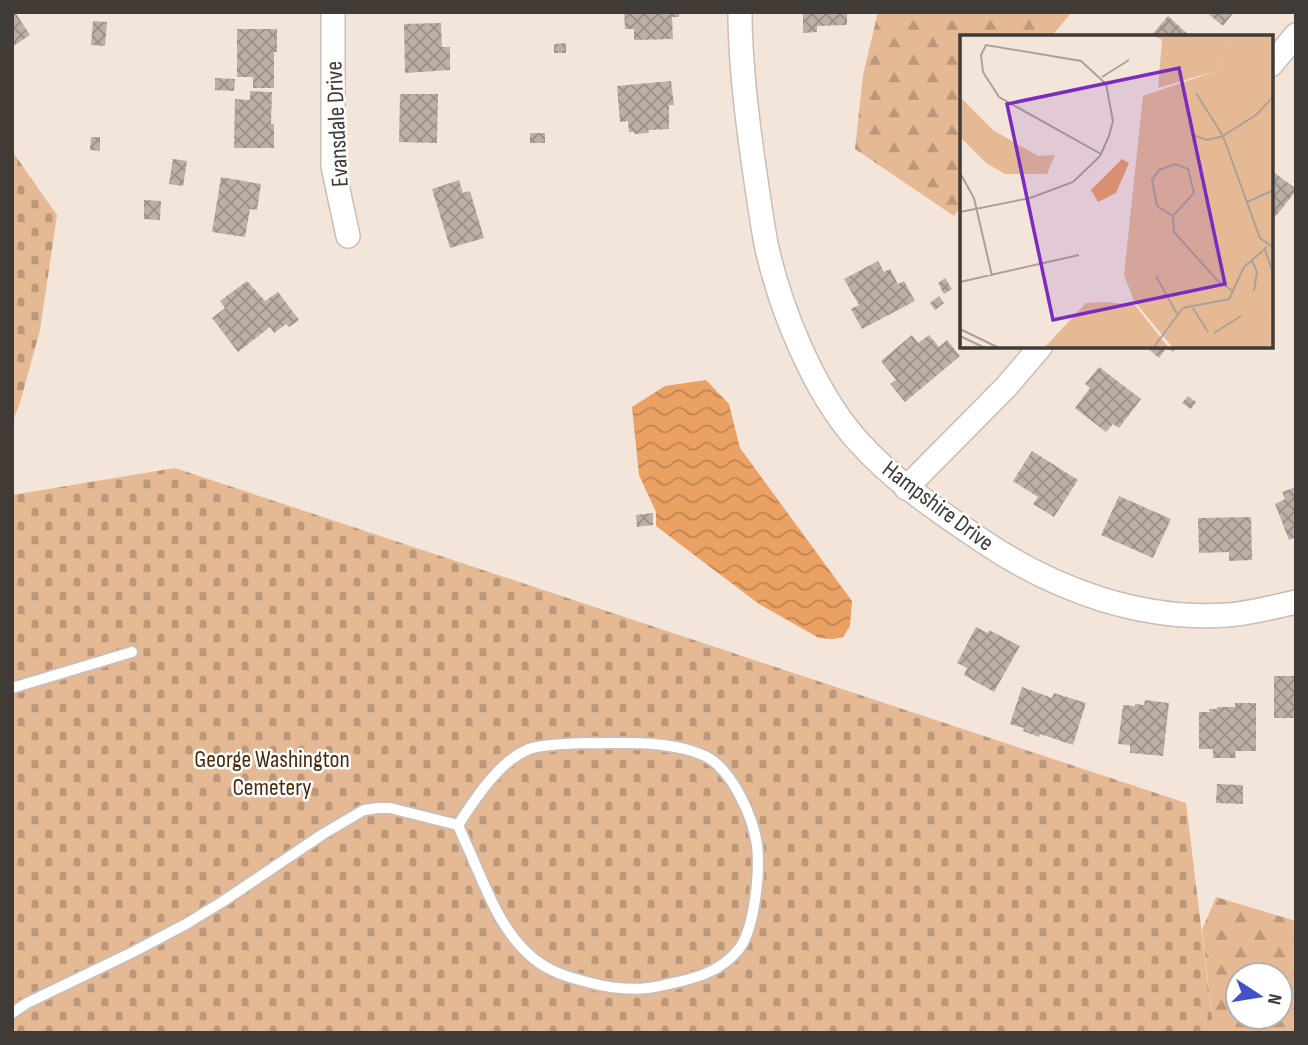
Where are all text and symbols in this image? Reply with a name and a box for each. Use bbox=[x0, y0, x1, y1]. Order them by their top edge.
inset map bbox=[960, 35, 1273, 348]
street label: Evansdale Drive bbox=[319, 60, 355, 188]
street label: Hampshire Drive bbox=[877, 455, 999, 557]
park label: George Washington Cemetery bbox=[194, 745, 350, 802]
north arrow bbox=[1224, 961, 1294, 1031]
text: N bbox=[1262, 992, 1286, 1007]

